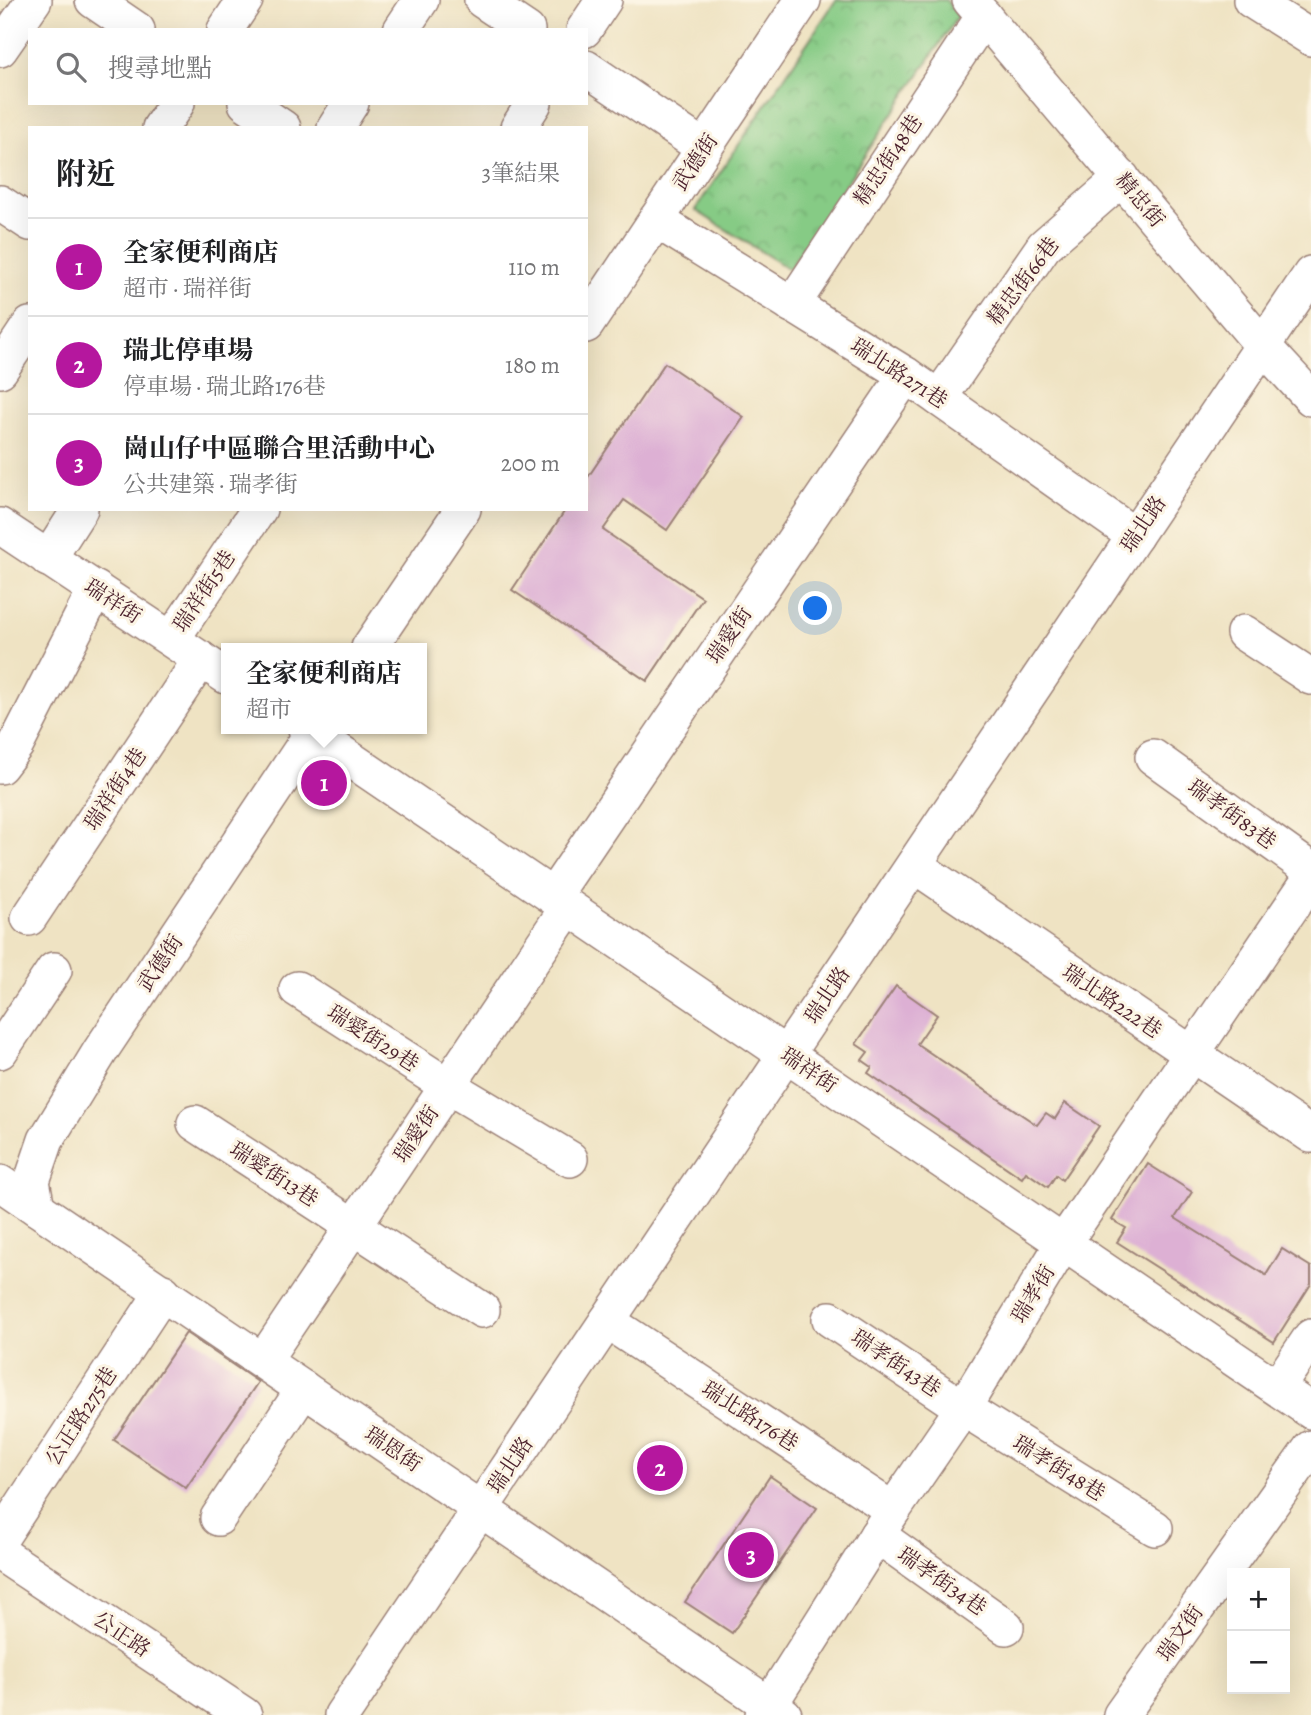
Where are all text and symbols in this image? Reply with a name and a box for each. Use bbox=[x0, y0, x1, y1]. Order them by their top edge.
search box bbox=[28, 28, 588, 105]
icon: search bbox=[52, 48, 90, 86]
text: 搜尋地點 bbox=[108, 51, 212, 86]
street label: 精忠街48巷 bbox=[847, 109, 929, 211]
street label: 武德街 bbox=[666, 128, 724, 196]
text: 附近 bbox=[56, 154, 116, 194]
text: 3筆結果 bbox=[481, 158, 560, 189]
street label: 精忠街 bbox=[1109, 167, 1171, 233]
street label: 精忠街66巷 bbox=[981, 231, 1065, 331]
text: 全家便利商店 bbox=[123, 235, 279, 270]
text: 1 bbox=[75, 252, 83, 283]
text: 110 m bbox=[508, 252, 560, 283]
text: 超市 · 瑞祥街 bbox=[123, 273, 252, 304]
street label: 瑞北路271巷 bbox=[845, 331, 953, 415]
text: 瑞北停車場 bbox=[123, 333, 253, 368]
text: 2 bbox=[73, 350, 85, 381]
text: 180 m bbox=[505, 350, 560, 381]
text: 停車場 · 瑞北路176巷 bbox=[123, 371, 326, 402]
text: 崗山仔中區聯合里活動中心 bbox=[123, 431, 435, 466]
text: 3 bbox=[74, 448, 84, 479]
text: 200 m bbox=[501, 448, 560, 479]
text: 公共建築 · 瑞孝街 bbox=[123, 469, 298, 500]
street label: 瑞北路 bbox=[1114, 490, 1172, 558]
street label: 瑞祥街5巷 bbox=[166, 545, 242, 637]
street label: 瑞祥街 bbox=[79, 572, 147, 630]
your location bbox=[798, 591, 832, 625]
street label: 瑞愛街 bbox=[700, 601, 758, 669]
popup bbox=[221, 643, 427, 734]
text: 全家便利商店 bbox=[246, 656, 402, 691]
text: 超市 bbox=[246, 694, 292, 725]
street label: 瑞祥街4巷 bbox=[77, 742, 153, 836]
pin: 1 bbox=[301, 757, 347, 809]
street label: 瑞孝街83巷 bbox=[1182, 772, 1282, 856]
street label: 武德街 bbox=[131, 929, 189, 997]
street label: 瑞北路222巷 bbox=[1057, 958, 1167, 1044]
street label: 瑞北路 bbox=[798, 961, 856, 1029]
street label: 瑞愛街29巷 bbox=[322, 998, 424, 1078]
street label: 瑞祥街 bbox=[775, 1041, 843, 1099]
street label: 瑞愛街 bbox=[387, 1100, 445, 1168]
street label: 瑞愛街13巷 bbox=[224, 1135, 324, 1213]
street label: 瑞孝街 bbox=[1005, 1260, 1061, 1328]
street label: 瑞孝街43巷 bbox=[846, 1323, 946, 1403]
street label: 公正路275巷 bbox=[39, 1361, 123, 1471]
street label: 瑞北路176巷 bbox=[696, 1374, 804, 1458]
street label: 瑞恩街 bbox=[359, 1420, 427, 1478]
street label: 瑞孝街48巷 bbox=[1008, 1429, 1110, 1507]
street label: 瑞北路 bbox=[481, 1431, 539, 1499]
pin: 2 bbox=[637, 1442, 683, 1494]
pin: 3 bbox=[728, 1529, 774, 1581]
street label: 瑞孝街34巷 bbox=[892, 1540, 992, 1622]
map controls bbox=[1227, 1568, 1290, 1694]
button: + bbox=[1227, 1568, 1290, 1631]
street label: 瑞文街 bbox=[1150, 1599, 1210, 1667]
street label: 公正路 bbox=[88, 1605, 156, 1663]
button: − bbox=[1227, 1631, 1290, 1694]

